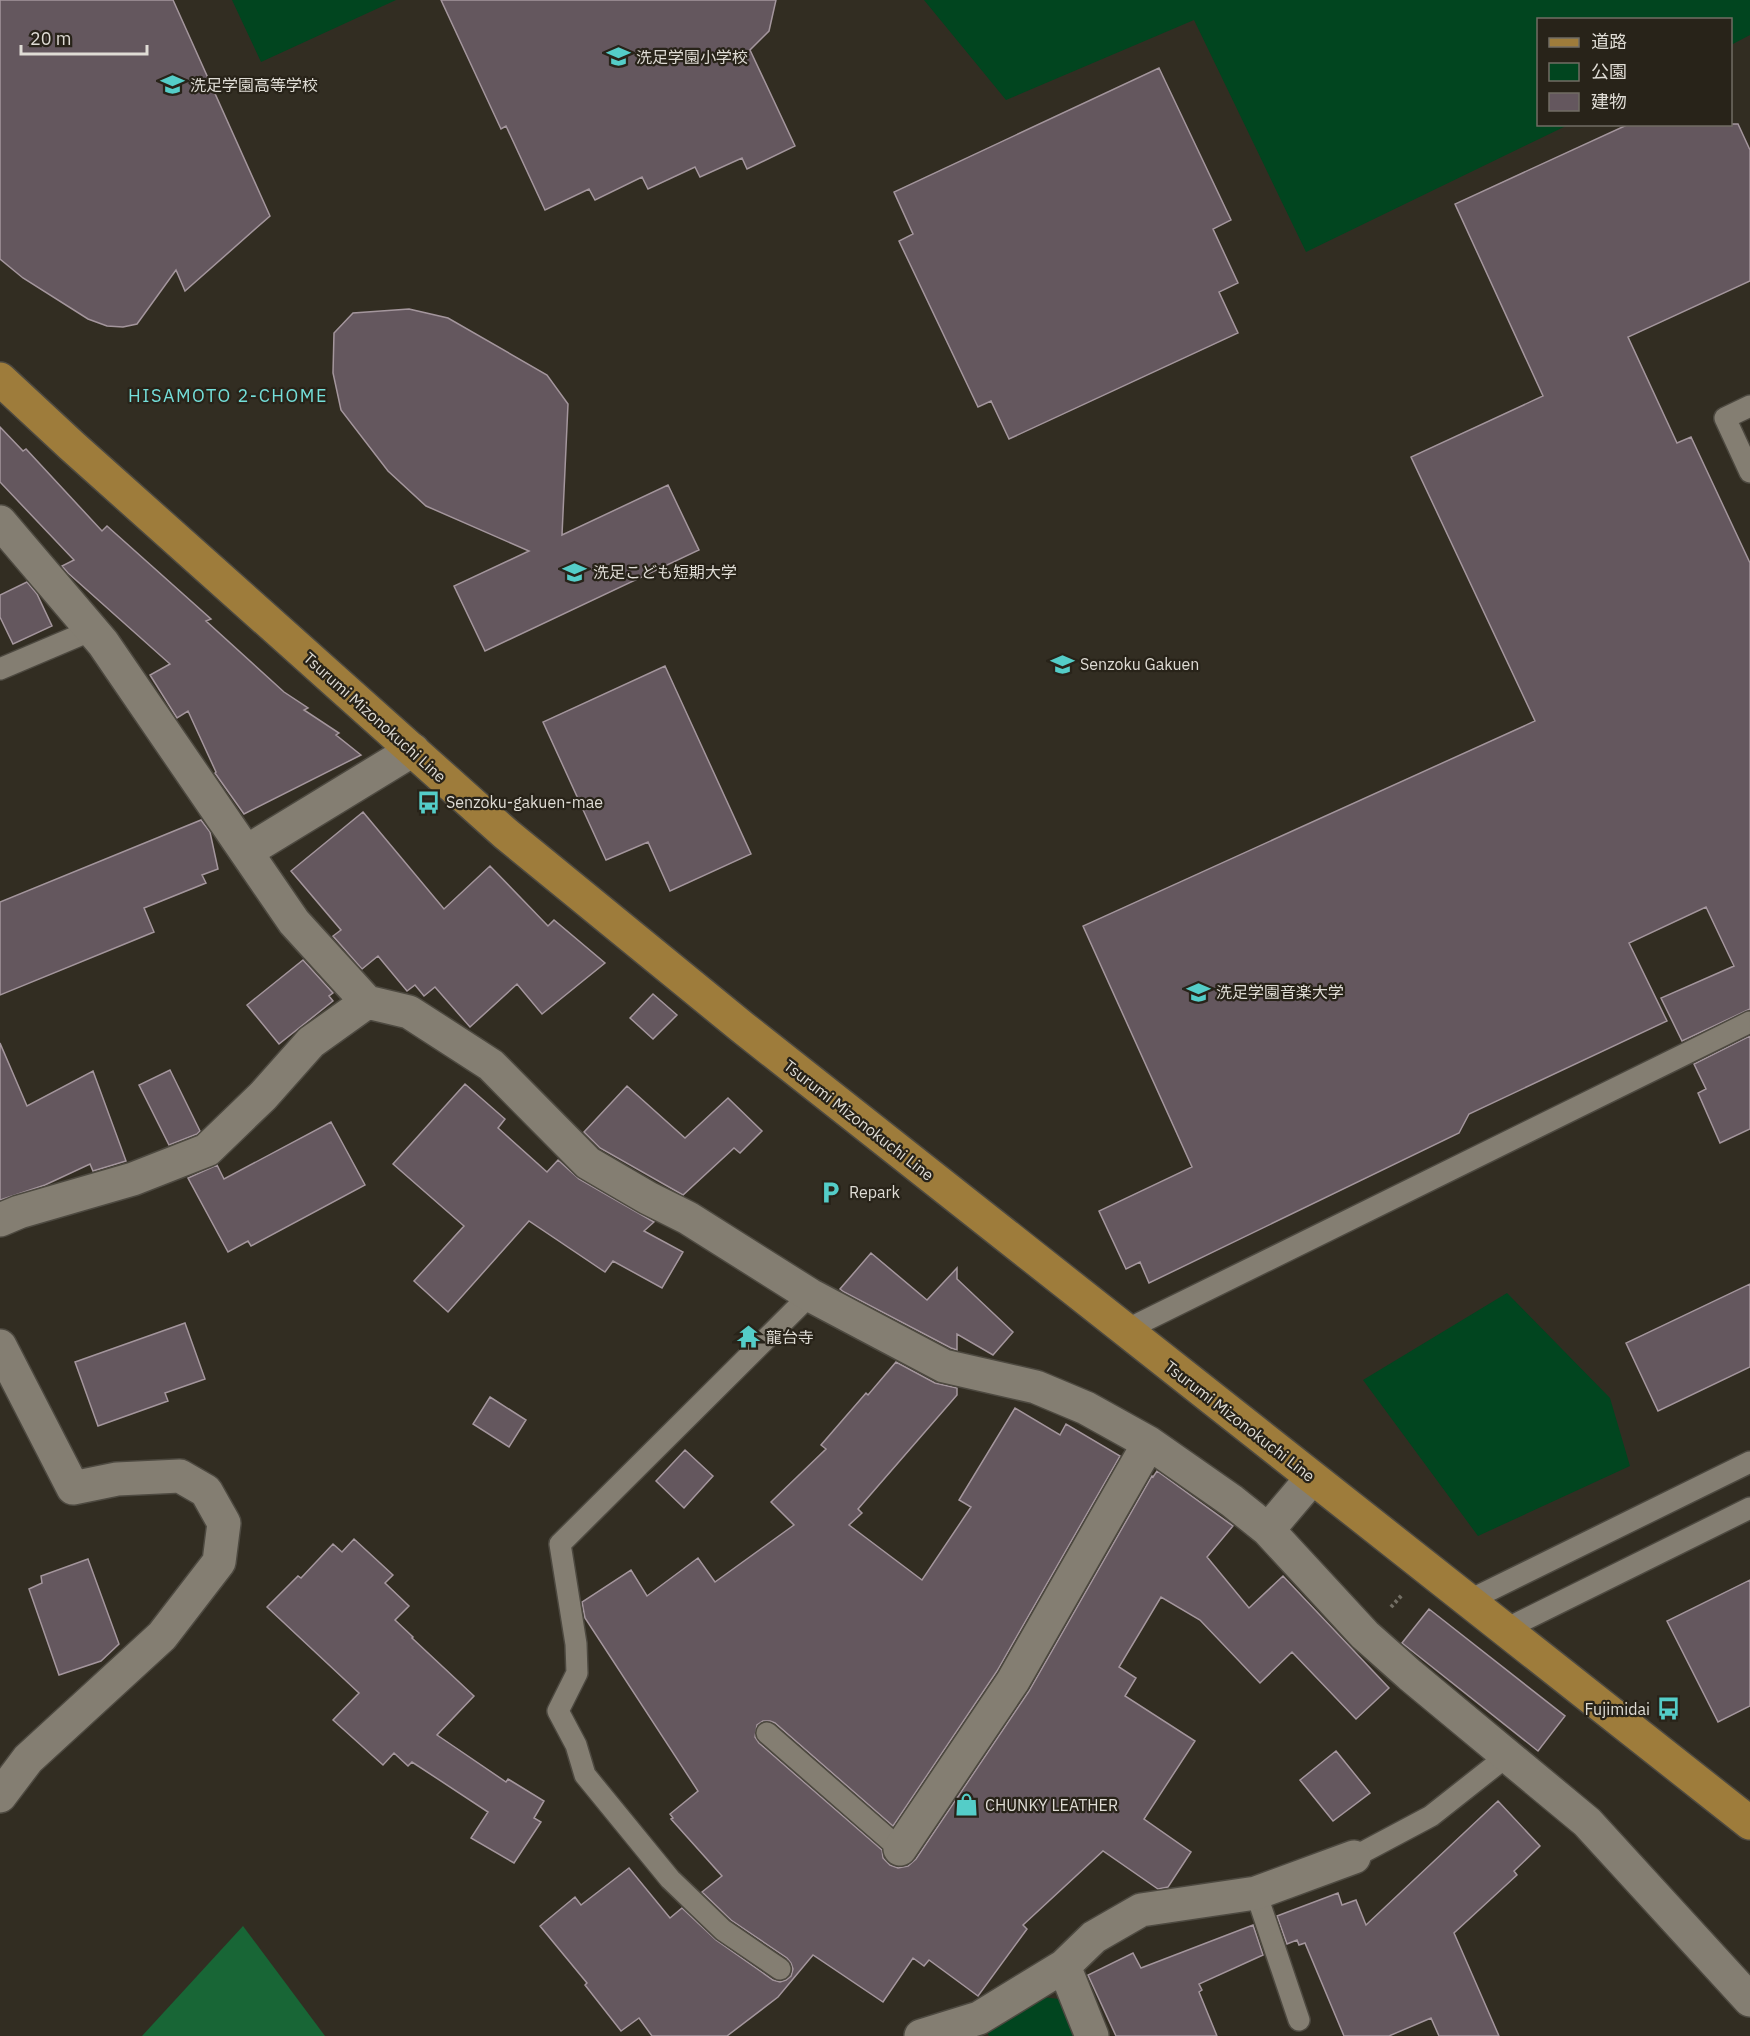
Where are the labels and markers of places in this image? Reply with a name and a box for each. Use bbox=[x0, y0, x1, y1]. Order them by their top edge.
school or university icon: 洗足学園小学校 bbox=[605, 44, 631, 70]
place label: 洗足学園小学校 bbox=[636, 47, 748, 67]
school or university icon: 洗足学園高等学校 bbox=[159, 72, 185, 98]
place label: 洗足学園高等学校 bbox=[190, 75, 318, 95]
school or university icon: 洗足こども短期大学 bbox=[562, 559, 588, 585]
place label: 洗足こども短期大学 bbox=[593, 562, 737, 582]
school or university icon: Senzoku Gakuen bbox=[1049, 651, 1075, 677]
place label: Senzoku Gakuen bbox=[1080, 654, 1199, 674]
bus stop icon: Senzoku-gakuen-mae bbox=[415, 789, 441, 815]
place label: Senzoku-gakuen-mae bbox=[446, 792, 603, 812]
school or university icon: 洗足学園音楽大学 bbox=[1185, 979, 1211, 1005]
place label: 洗足学園音楽大学 bbox=[1216, 982, 1344, 1002]
parking icon: Repark bbox=[818, 1179, 844, 1205]
place label: Repark bbox=[849, 1182, 900, 1202]
temple icon: 龍台寺 bbox=[735, 1324, 761, 1350]
place label: 龍台寺 bbox=[766, 1327, 814, 1347]
bus stop icon: Fujimidai bbox=[1655, 1696, 1681, 1722]
place label: Fujimidai bbox=[1585, 1699, 1650, 1719]
shop icon: CHUNKY LEATHER bbox=[954, 1792, 980, 1818]
place label: CHUNKY LEATHER bbox=[985, 1795, 1118, 1815]

